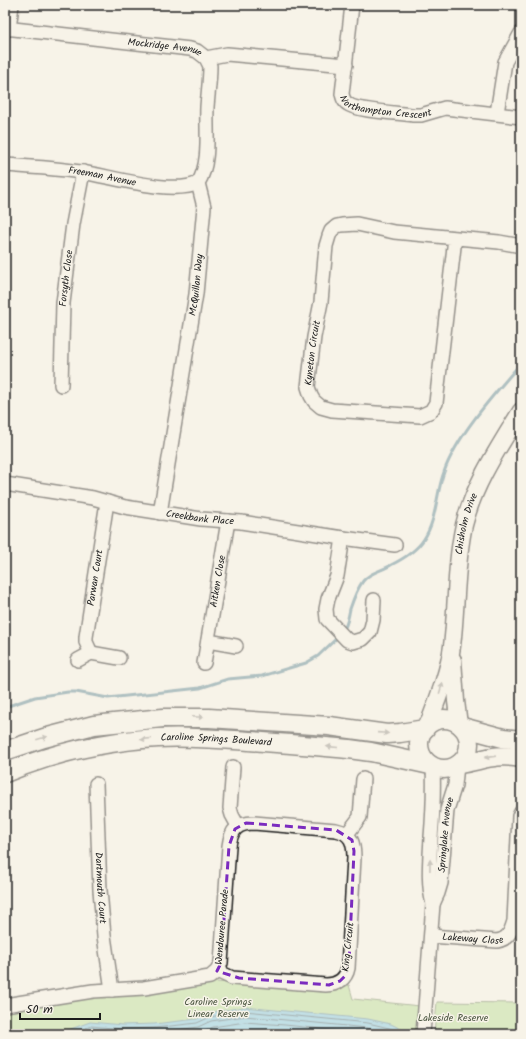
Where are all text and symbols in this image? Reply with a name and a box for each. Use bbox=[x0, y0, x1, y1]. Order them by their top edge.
street label: Mockridge Avenue bbox=[127, 34, 206, 61]
street label: Northampton Crescent bbox=[335, 93, 434, 123]
street label: Freeman Avenue bbox=[67, 162, 138, 191]
street label: Forsyth Close bbox=[55, 248, 78, 307]
street label: McQuillan Way bbox=[185, 253, 208, 317]
street label: Kyneton Circuit bbox=[300, 319, 325, 386]
street label: Chisholm Drive bbox=[451, 490, 482, 556]
street label: Creekbank Place bbox=[165, 506, 235, 529]
street label: Parwan Court bbox=[83, 548, 107, 607]
street label: Aitken Close bbox=[206, 553, 230, 608]
one-way arrow bbox=[438, 682, 444, 694]
one-way arrow bbox=[192, 714, 204, 721]
street label: Caroline Springs Boulevard bbox=[160, 729, 273, 751]
one-way arrow bbox=[377, 730, 389, 737]
one-way arrow bbox=[36, 735, 48, 741]
one-way arrow bbox=[140, 736, 152, 742]
one-way arrow bbox=[326, 744, 338, 751]
one-way arrow bbox=[484, 754, 496, 760]
street label: Springlake Avenue bbox=[434, 795, 459, 873]
street label: Dartmouth Court bbox=[91, 852, 111, 924]
one-way arrow bbox=[427, 858, 433, 871]
street label: Wendouree Parade bbox=[211, 888, 233, 966]
street label: King Circuit bbox=[337, 921, 359, 972]
street label: Lakeway Close bbox=[442, 929, 506, 949]
park label: Caroline Springs Linear Reserve bbox=[184, 994, 252, 1022]
scale bar bbox=[20, 995, 100, 1021]
text: 50 m bbox=[26, 1000, 53, 1019]
park label: Lakeside Reserve bbox=[418, 1010, 489, 1026]

